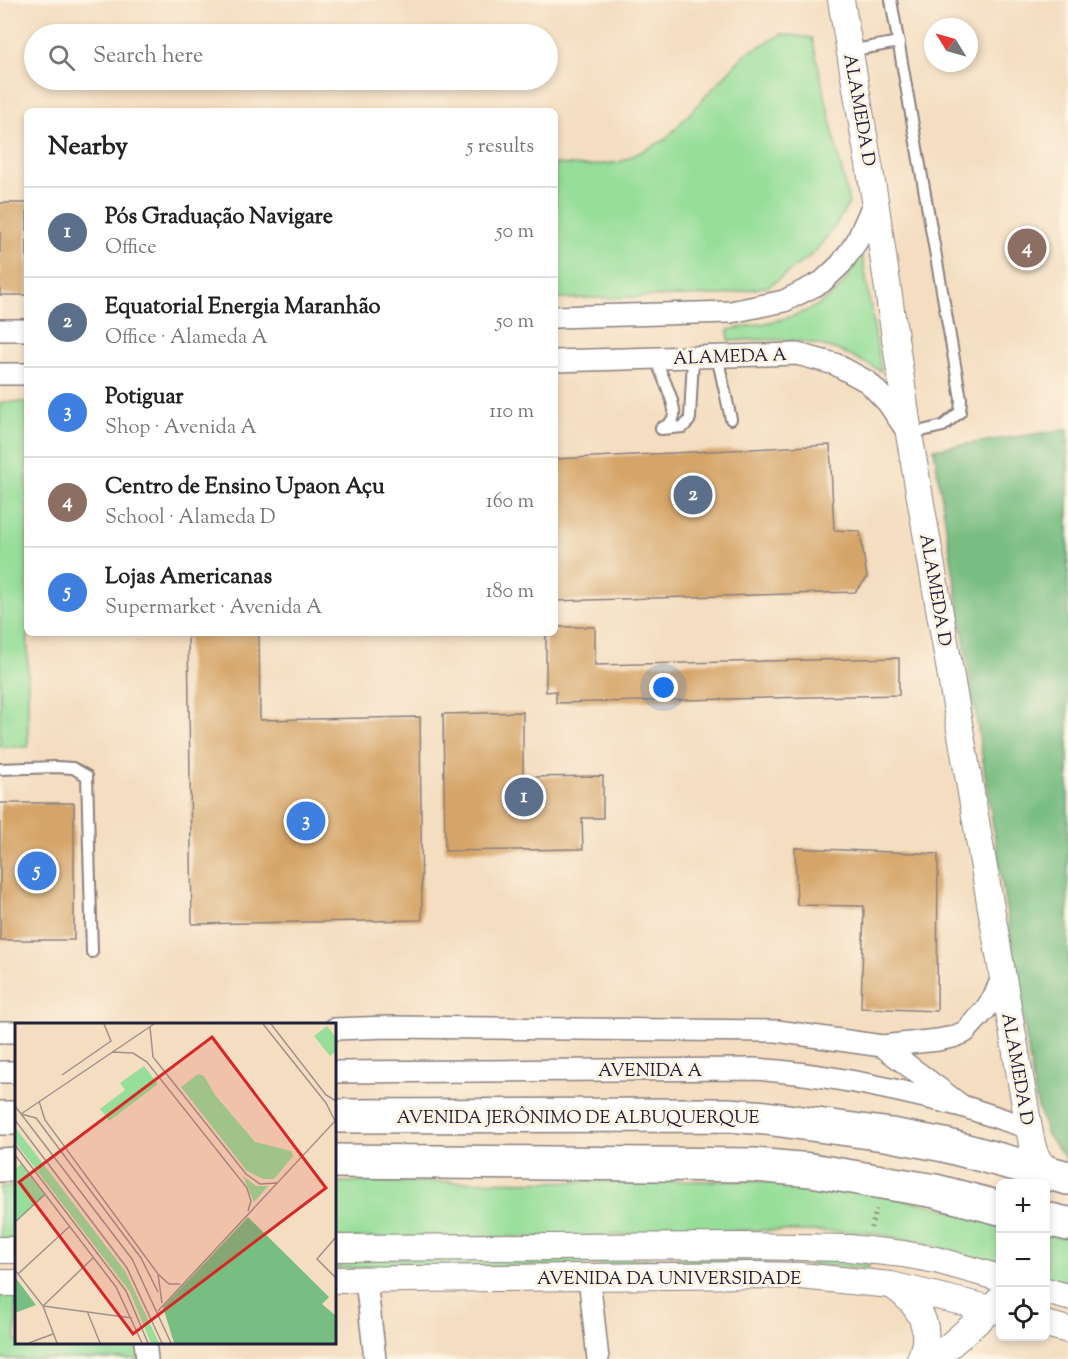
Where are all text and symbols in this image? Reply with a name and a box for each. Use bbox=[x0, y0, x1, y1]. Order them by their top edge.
north arrow bbox=[924, 18, 978, 72]
search box bbox=[24, 24, 558, 90]
icon: search bbox=[45, 41, 78, 74]
text: Search here bbox=[93, 41, 203, 73]
street label: ALAMEDA D bbox=[835, 52, 881, 169]
text: Nearby bbox=[48, 129, 128, 166]
text: 5 results bbox=[467, 133, 534, 162]
text: Pós Graduação Navigare bbox=[105, 202, 333, 234]
text: 1 bbox=[64, 218, 71, 247]
text: 50 m bbox=[496, 218, 534, 247]
pin: 4 bbox=[1008, 226, 1046, 270]
text: Office bbox=[105, 234, 157, 263]
text: Equatorial Energia Maranhão bbox=[105, 292, 381, 324]
text: 2 bbox=[63, 308, 72, 337]
text: 50 m bbox=[496, 308, 534, 337]
text: Office · Alameda A bbox=[105, 324, 268, 353]
street label: ALAMEDA A bbox=[673, 343, 788, 373]
text: Potiguar bbox=[105, 382, 184, 414]
text: 3 bbox=[63, 398, 72, 427]
text: 110 m bbox=[489, 398, 534, 427]
text: Shop · Avenida A bbox=[105, 414, 257, 443]
text: Centro de Ensino Upaon Açu bbox=[105, 472, 385, 504]
pin: 2 bbox=[674, 472, 712, 518]
text: 4 bbox=[62, 488, 73, 517]
text: 160 m bbox=[486, 488, 534, 517]
text: School · Alameda D bbox=[105, 504, 276, 533]
street label: ALAMEDA D bbox=[911, 532, 957, 649]
text: Lojas Americanas bbox=[105, 562, 272, 594]
text: 5 bbox=[64, 578, 71, 607]
text: 180 m bbox=[486, 578, 534, 607]
text: Supermarket · Avenida A bbox=[105, 594, 322, 623]
your location bbox=[649, 673, 678, 702]
pin: 1 bbox=[504, 774, 544, 820]
pin: 3 bbox=[286, 798, 326, 844]
pin: 5 bbox=[18, 848, 57, 894]
street label: ALAMEDA D bbox=[993, 1011, 1039, 1128]
inset map bbox=[15, 1023, 336, 1344]
street label: AVENIDA A bbox=[598, 1059, 702, 1085]
street label: AVENIDA JERÔNIMO DE ALBUQUERQUE bbox=[396, 1105, 760, 1132]
map controls bbox=[996, 1179, 1050, 1341]
button: + bbox=[996, 1179, 1050, 1233]
button: − bbox=[996, 1233, 1050, 1287]
street label: AVENIDA DA UNIVERSIDADE bbox=[537, 1267, 801, 1293]
button: locate bbox=[996, 1287, 1050, 1341]

